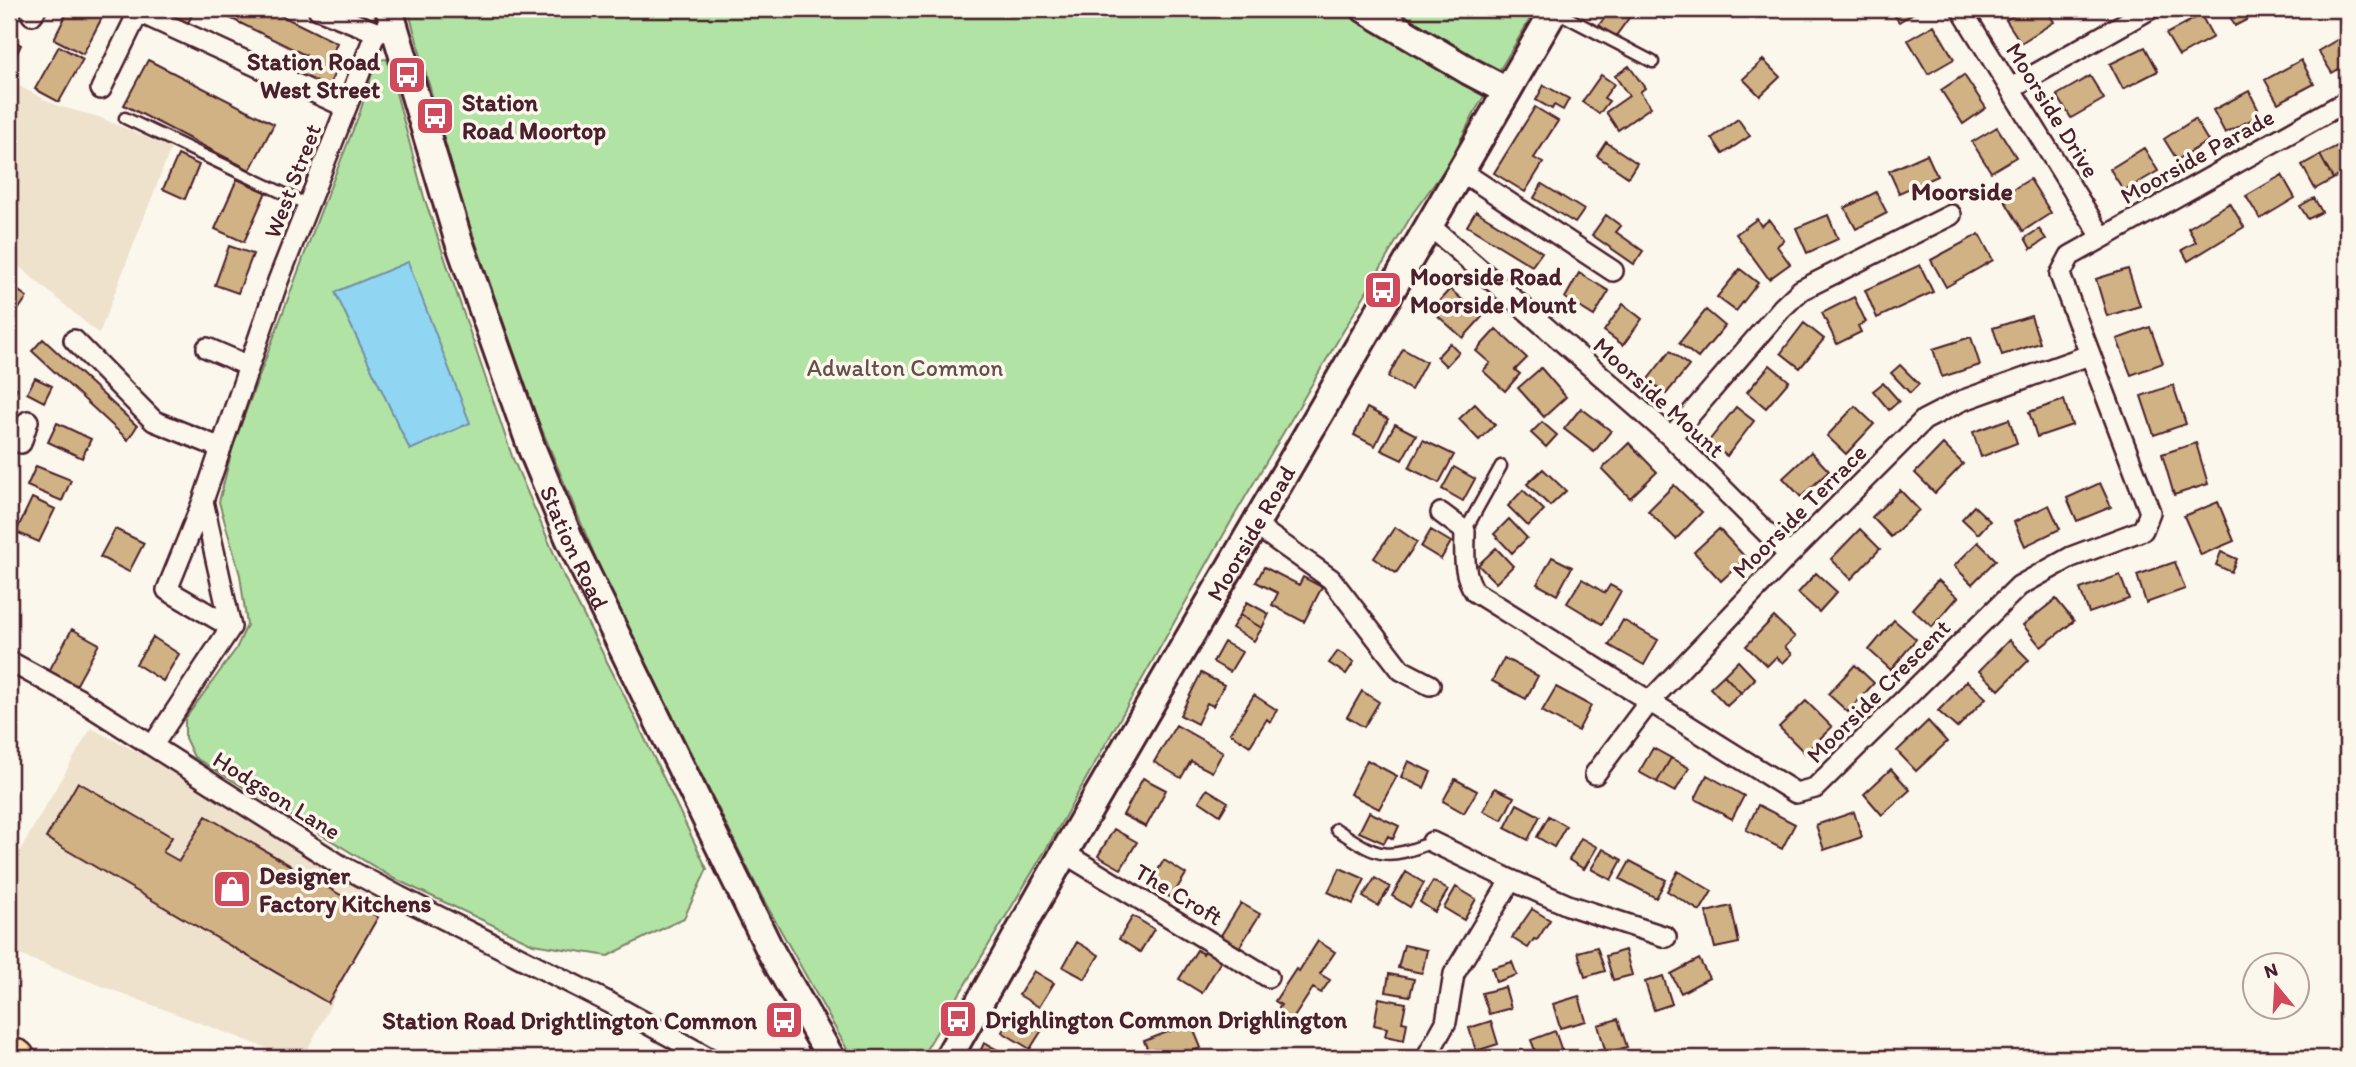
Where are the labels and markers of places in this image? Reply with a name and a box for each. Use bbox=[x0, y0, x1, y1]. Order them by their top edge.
place label: Station Road West Street bbox=[247, 47, 381, 104]
bus stop icon: Station Road West Street bbox=[386, 54, 428, 96]
place label: Station Road Moortop bbox=[462, 88, 606, 146]
bus stop icon: Station Road Moortop bbox=[414, 95, 456, 137]
place label: Moorside Road Moorside Mount bbox=[1410, 262, 1577, 319]
bus stop icon: Moorside Road Moorside Mount bbox=[1362, 269, 1404, 311]
place label: Designer Factory Kitchens bbox=[259, 861, 431, 919]
shop icon: Designer Factory Kitchens bbox=[211, 868, 253, 910]
bus stop icon: Drighlington Common Drighlington bbox=[937, 998, 979, 1040]
bus stop icon: Station Road Drightlington Common bbox=[763, 999, 805, 1041]
place label: Drighlington Common Drighlington bbox=[985, 1005, 1347, 1035]
place label: Station Road Drightlington Common bbox=[382, 1006, 757, 1036]

